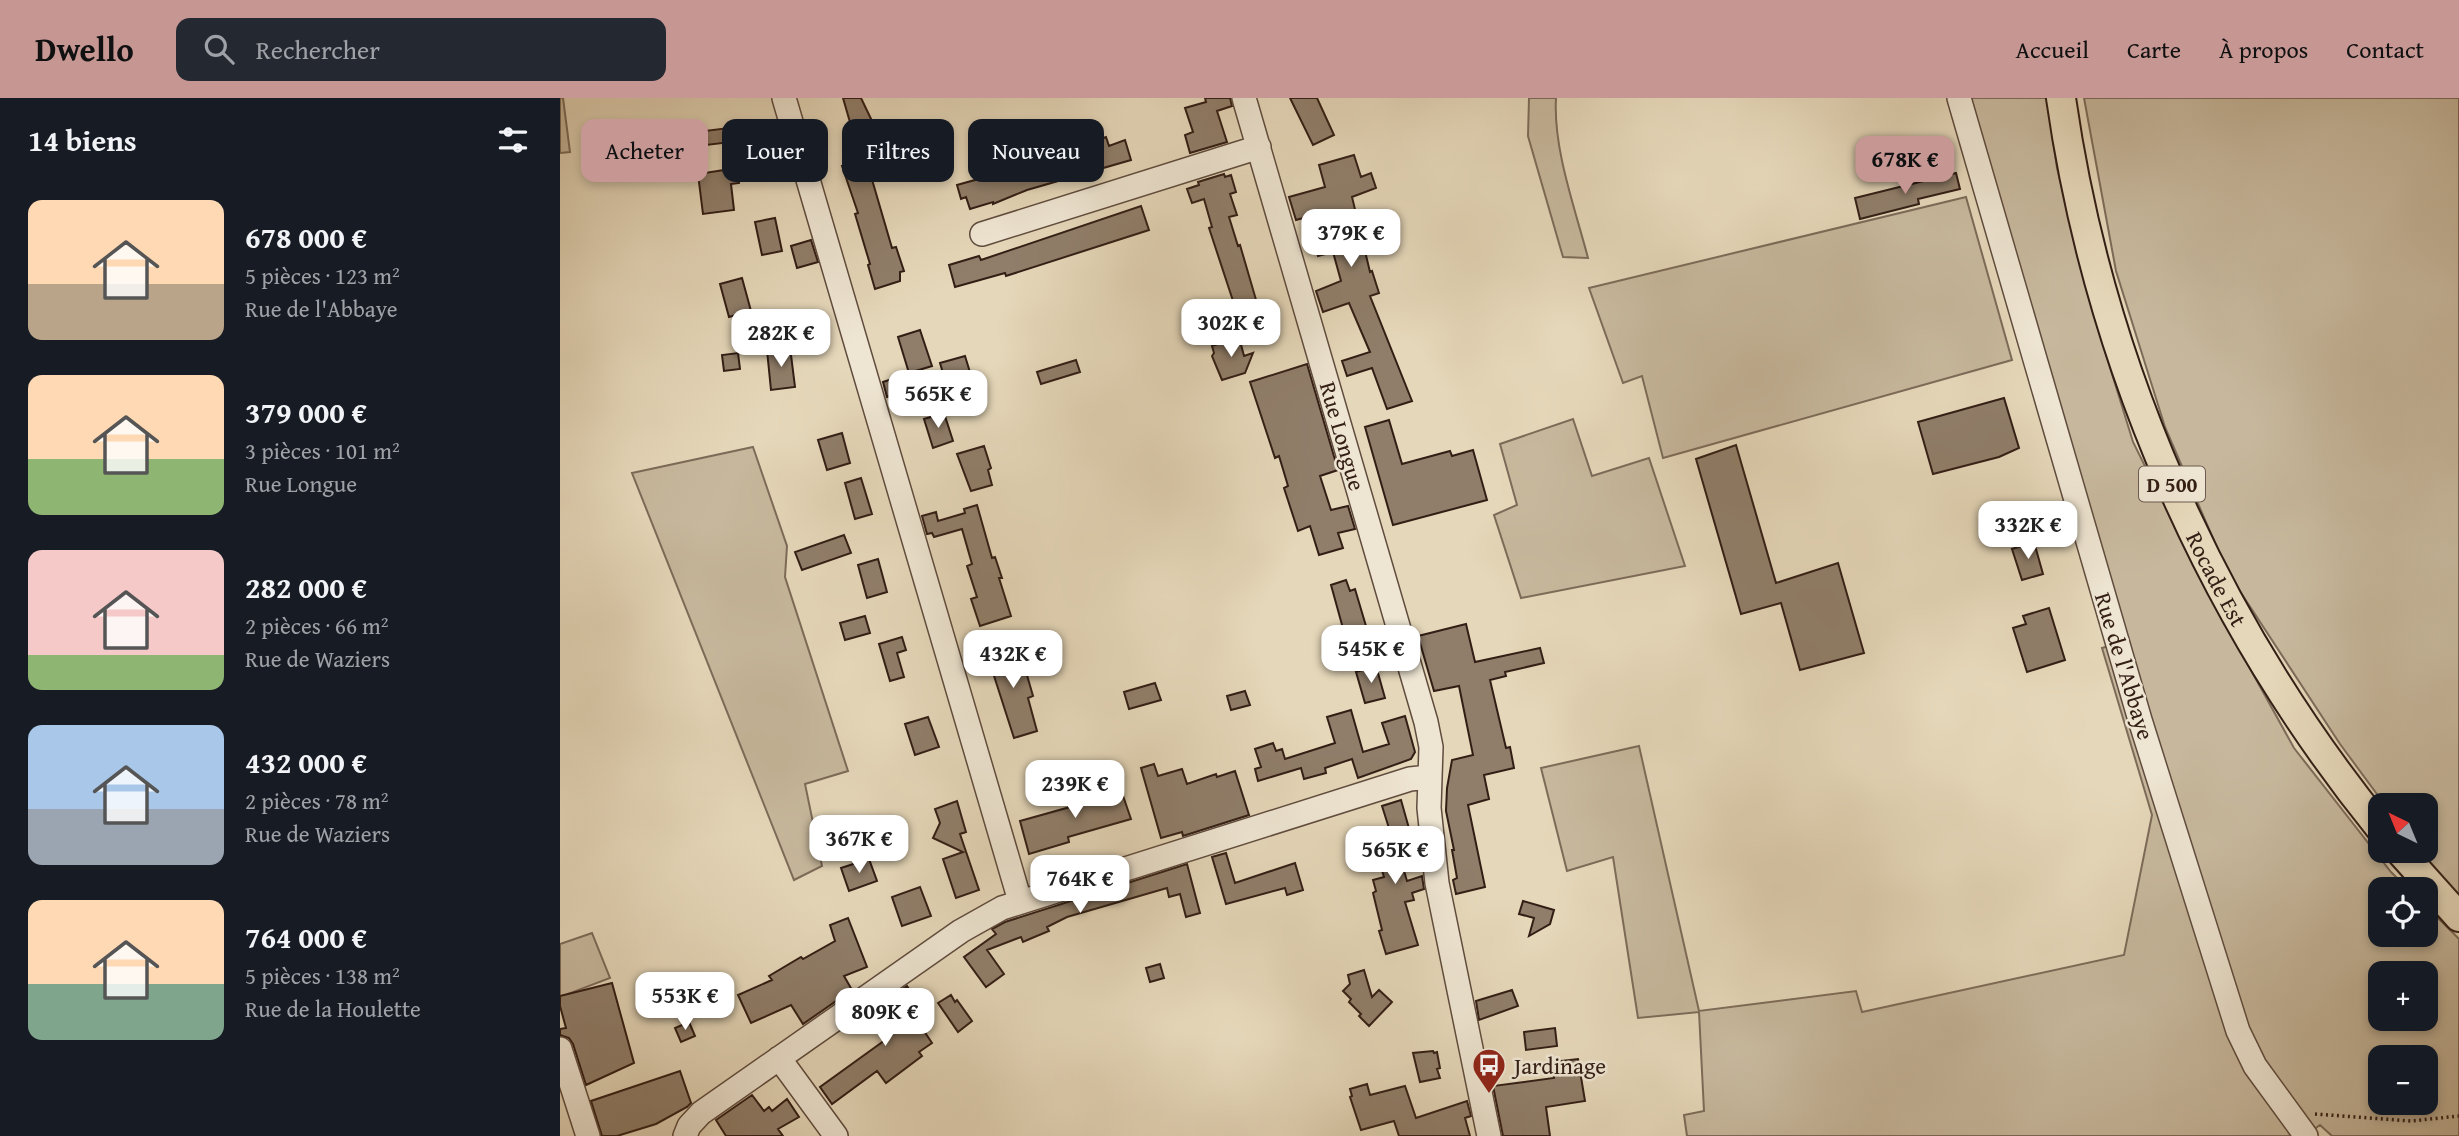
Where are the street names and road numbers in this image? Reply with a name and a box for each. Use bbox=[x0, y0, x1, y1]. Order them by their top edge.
street label: Rue Longue bbox=[1312, 378, 1374, 494]
road number: D 500 bbox=[2139, 466, 2205, 502]
street label: Rocade Est bbox=[2179, 526, 2256, 632]
street label: Rue de l'Abbaye bbox=[2087, 588, 2163, 744]

